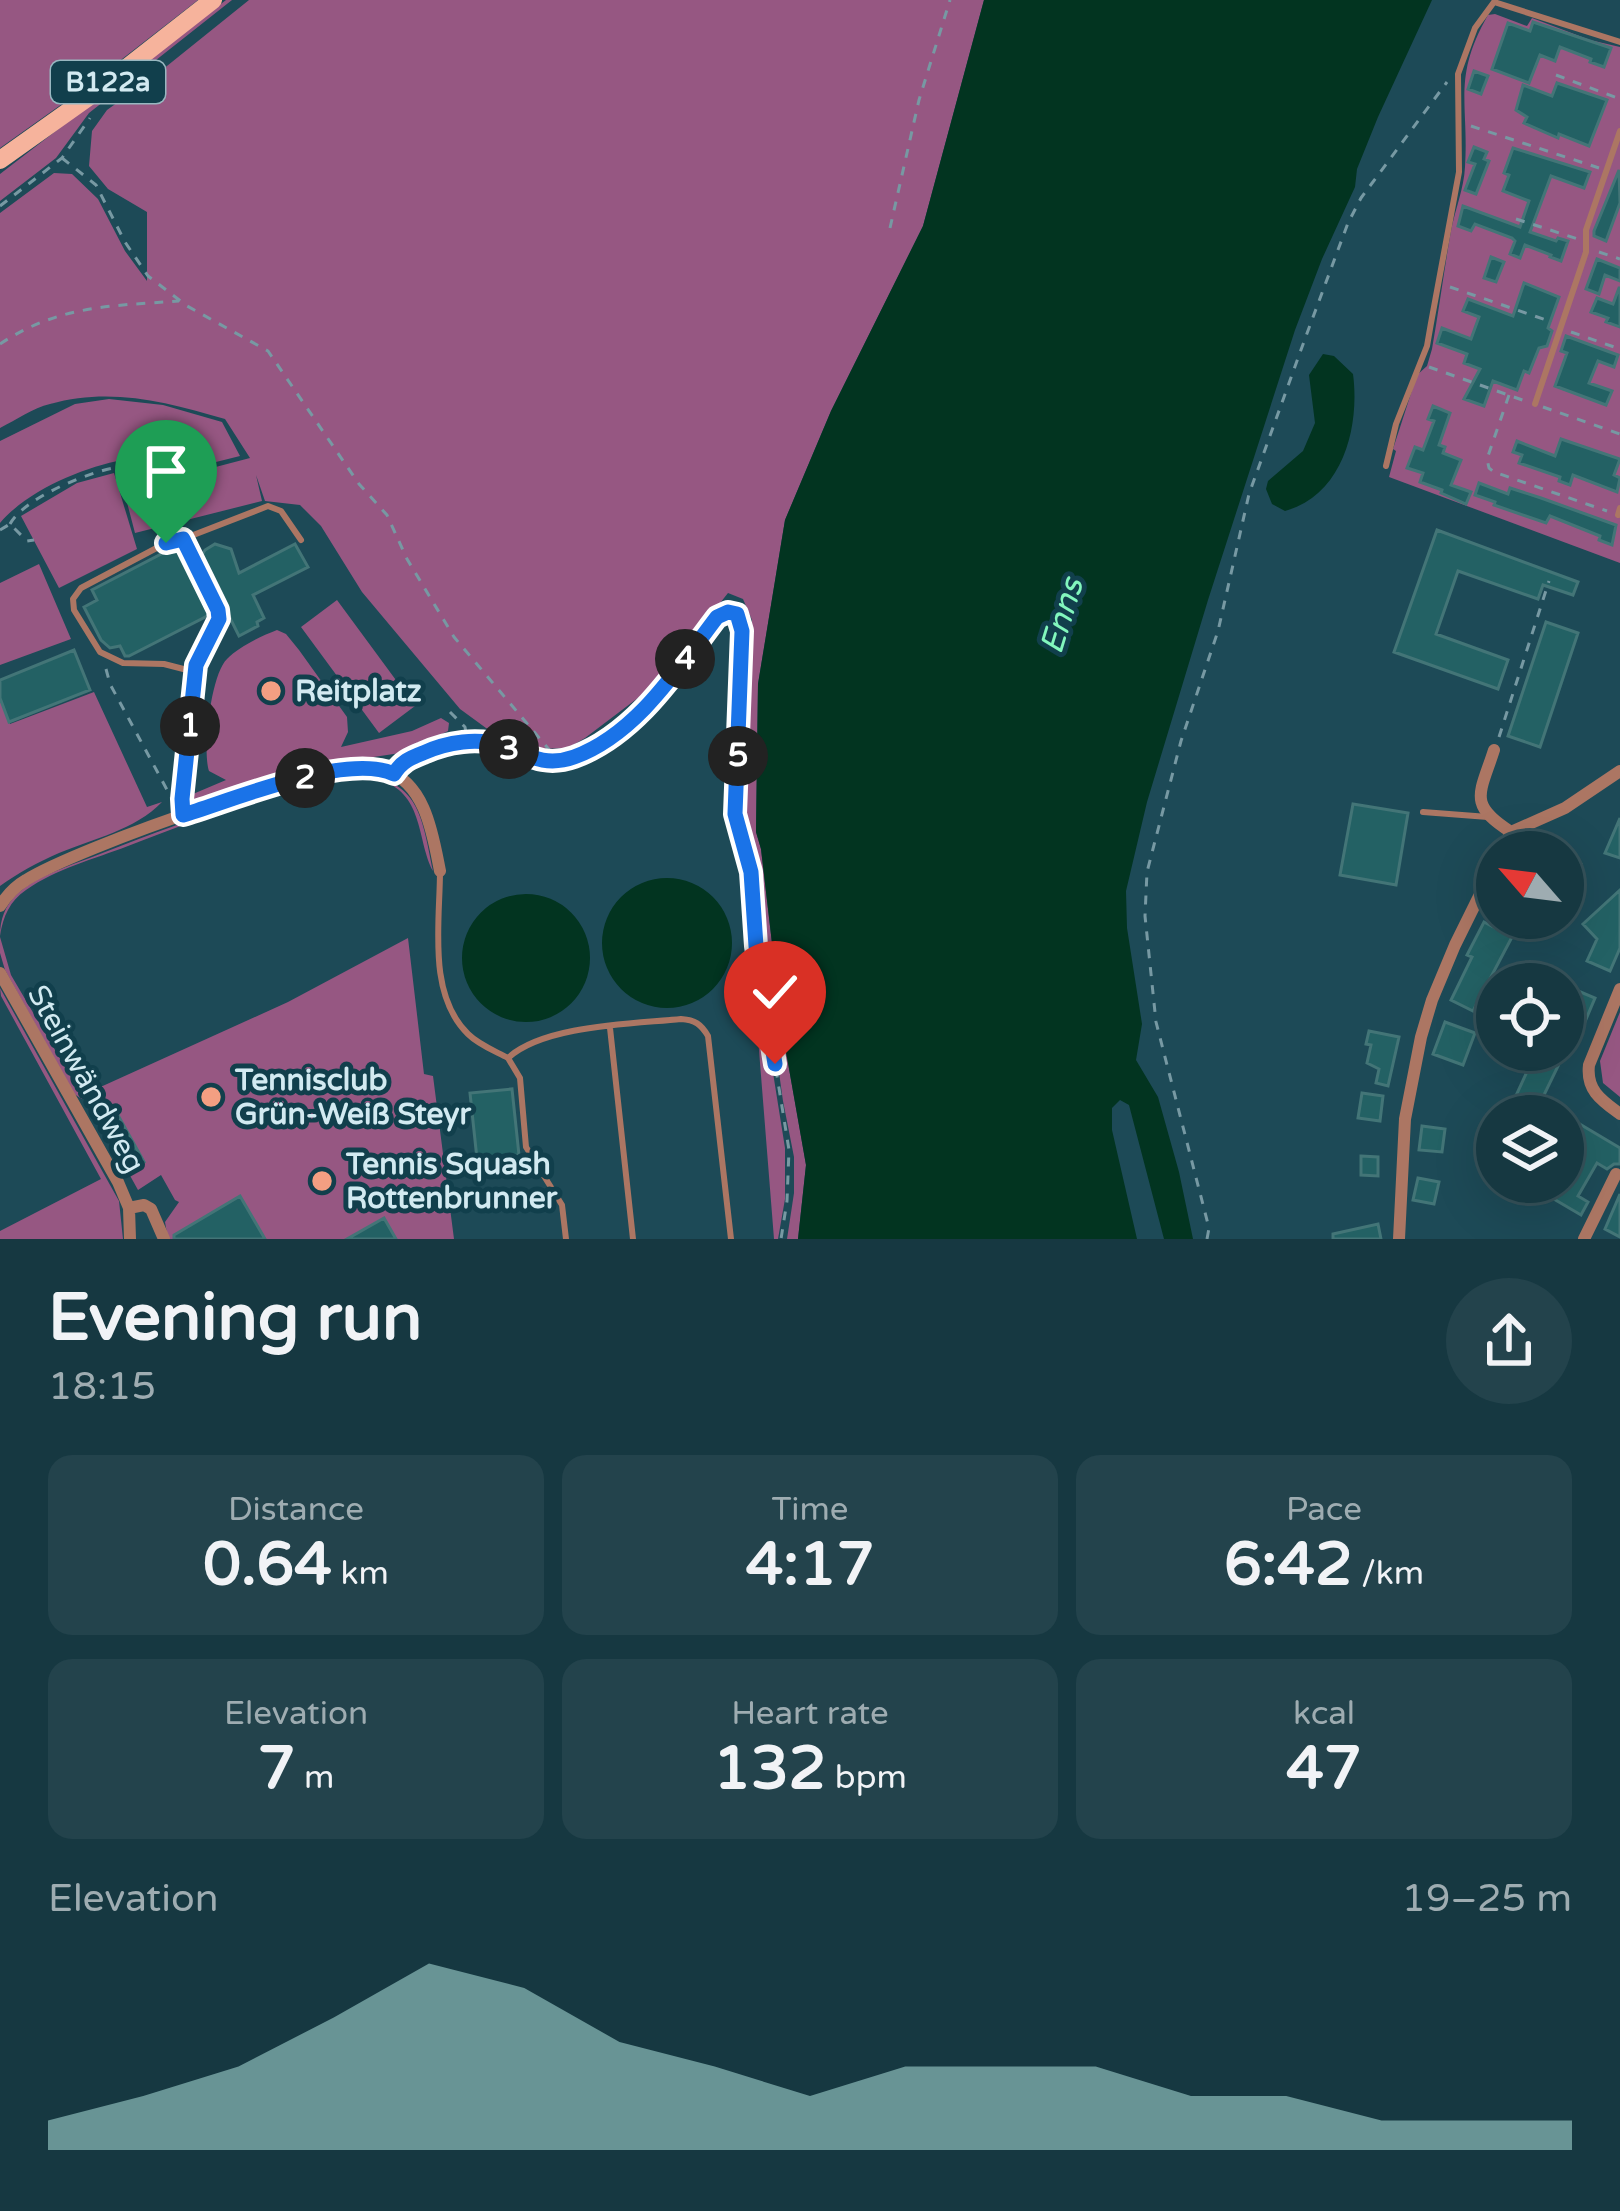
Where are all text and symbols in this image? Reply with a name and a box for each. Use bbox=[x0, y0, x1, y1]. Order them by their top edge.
road number: B122a bbox=[51, 61, 165, 103]
pin bbox=[115, 420, 217, 543]
icon: arrive bbox=[133, 438, 199, 504]
water label: Enns bbox=[1032, 571, 1093, 658]
pin: 4 bbox=[655, 629, 715, 689]
text: 4 bbox=[675, 639, 695, 678]
place label: Reitplatz bbox=[295, 673, 422, 710]
marker: Reitplatz bbox=[258, 678, 284, 704]
pin: 1 bbox=[160, 696, 220, 756]
text: 1 bbox=[180, 706, 200, 745]
pin: 3 bbox=[479, 719, 539, 779]
pin: 5 bbox=[708, 726, 768, 786]
text: 3 bbox=[499, 729, 519, 768]
text: 5 bbox=[728, 736, 748, 775]
pin: 2 bbox=[275, 748, 335, 808]
text: 2 bbox=[295, 758, 315, 797]
north arrow bbox=[1476, 831, 1584, 939]
map controls bbox=[1476, 831, 1584, 1203]
pin bbox=[724, 941, 826, 1064]
icon: check bbox=[742, 959, 808, 1025]
button: locate bbox=[1476, 963, 1584, 1071]
street label: Steinwändweg bbox=[19, 979, 153, 1179]
place label: Tennisclub Grün-Weiß Steyr bbox=[234, 1062, 471, 1133]
marker: Tennisclub Grün-Weiß Steyr bbox=[198, 1084, 224, 1110]
button: layers bbox=[1476, 1095, 1584, 1203]
place label: Tennis Squash Rottenbrunner bbox=[345, 1146, 558, 1217]
marker: Tennis Squash Rottenbrunner bbox=[309, 1168, 335, 1194]
text: Evening run bbox=[48, 1278, 422, 1358]
button: share bbox=[1446, 1278, 1572, 1404]
text: 18:15 bbox=[48, 1363, 156, 1410]
text: Distance bbox=[228, 1490, 364, 1529]
text: Time bbox=[772, 1490, 848, 1529]
text: Pace bbox=[1286, 1490, 1362, 1529]
text: 0.64 bbox=[203, 1529, 332, 1601]
text: 4:17 bbox=[746, 1529, 874, 1601]
text: 6:42 bbox=[1224, 1529, 1353, 1601]
text: km bbox=[332, 1554, 389, 1593]
text: /km bbox=[1353, 1554, 1424, 1593]
text: Elevation bbox=[224, 1694, 368, 1733]
text: Heart rate bbox=[731, 1694, 889, 1733]
text: kcal bbox=[1293, 1694, 1355, 1733]
text: 7 bbox=[258, 1733, 295, 1805]
text: 132 bbox=[713, 1733, 826, 1805]
text: 47 bbox=[1286, 1733, 1362, 1805]
text: m bbox=[295, 1758, 334, 1797]
text: bpm bbox=[826, 1758, 907, 1797]
text: Elevation bbox=[48, 1875, 218, 1922]
text: 19–25 m bbox=[1401, 1875, 1572, 1922]

